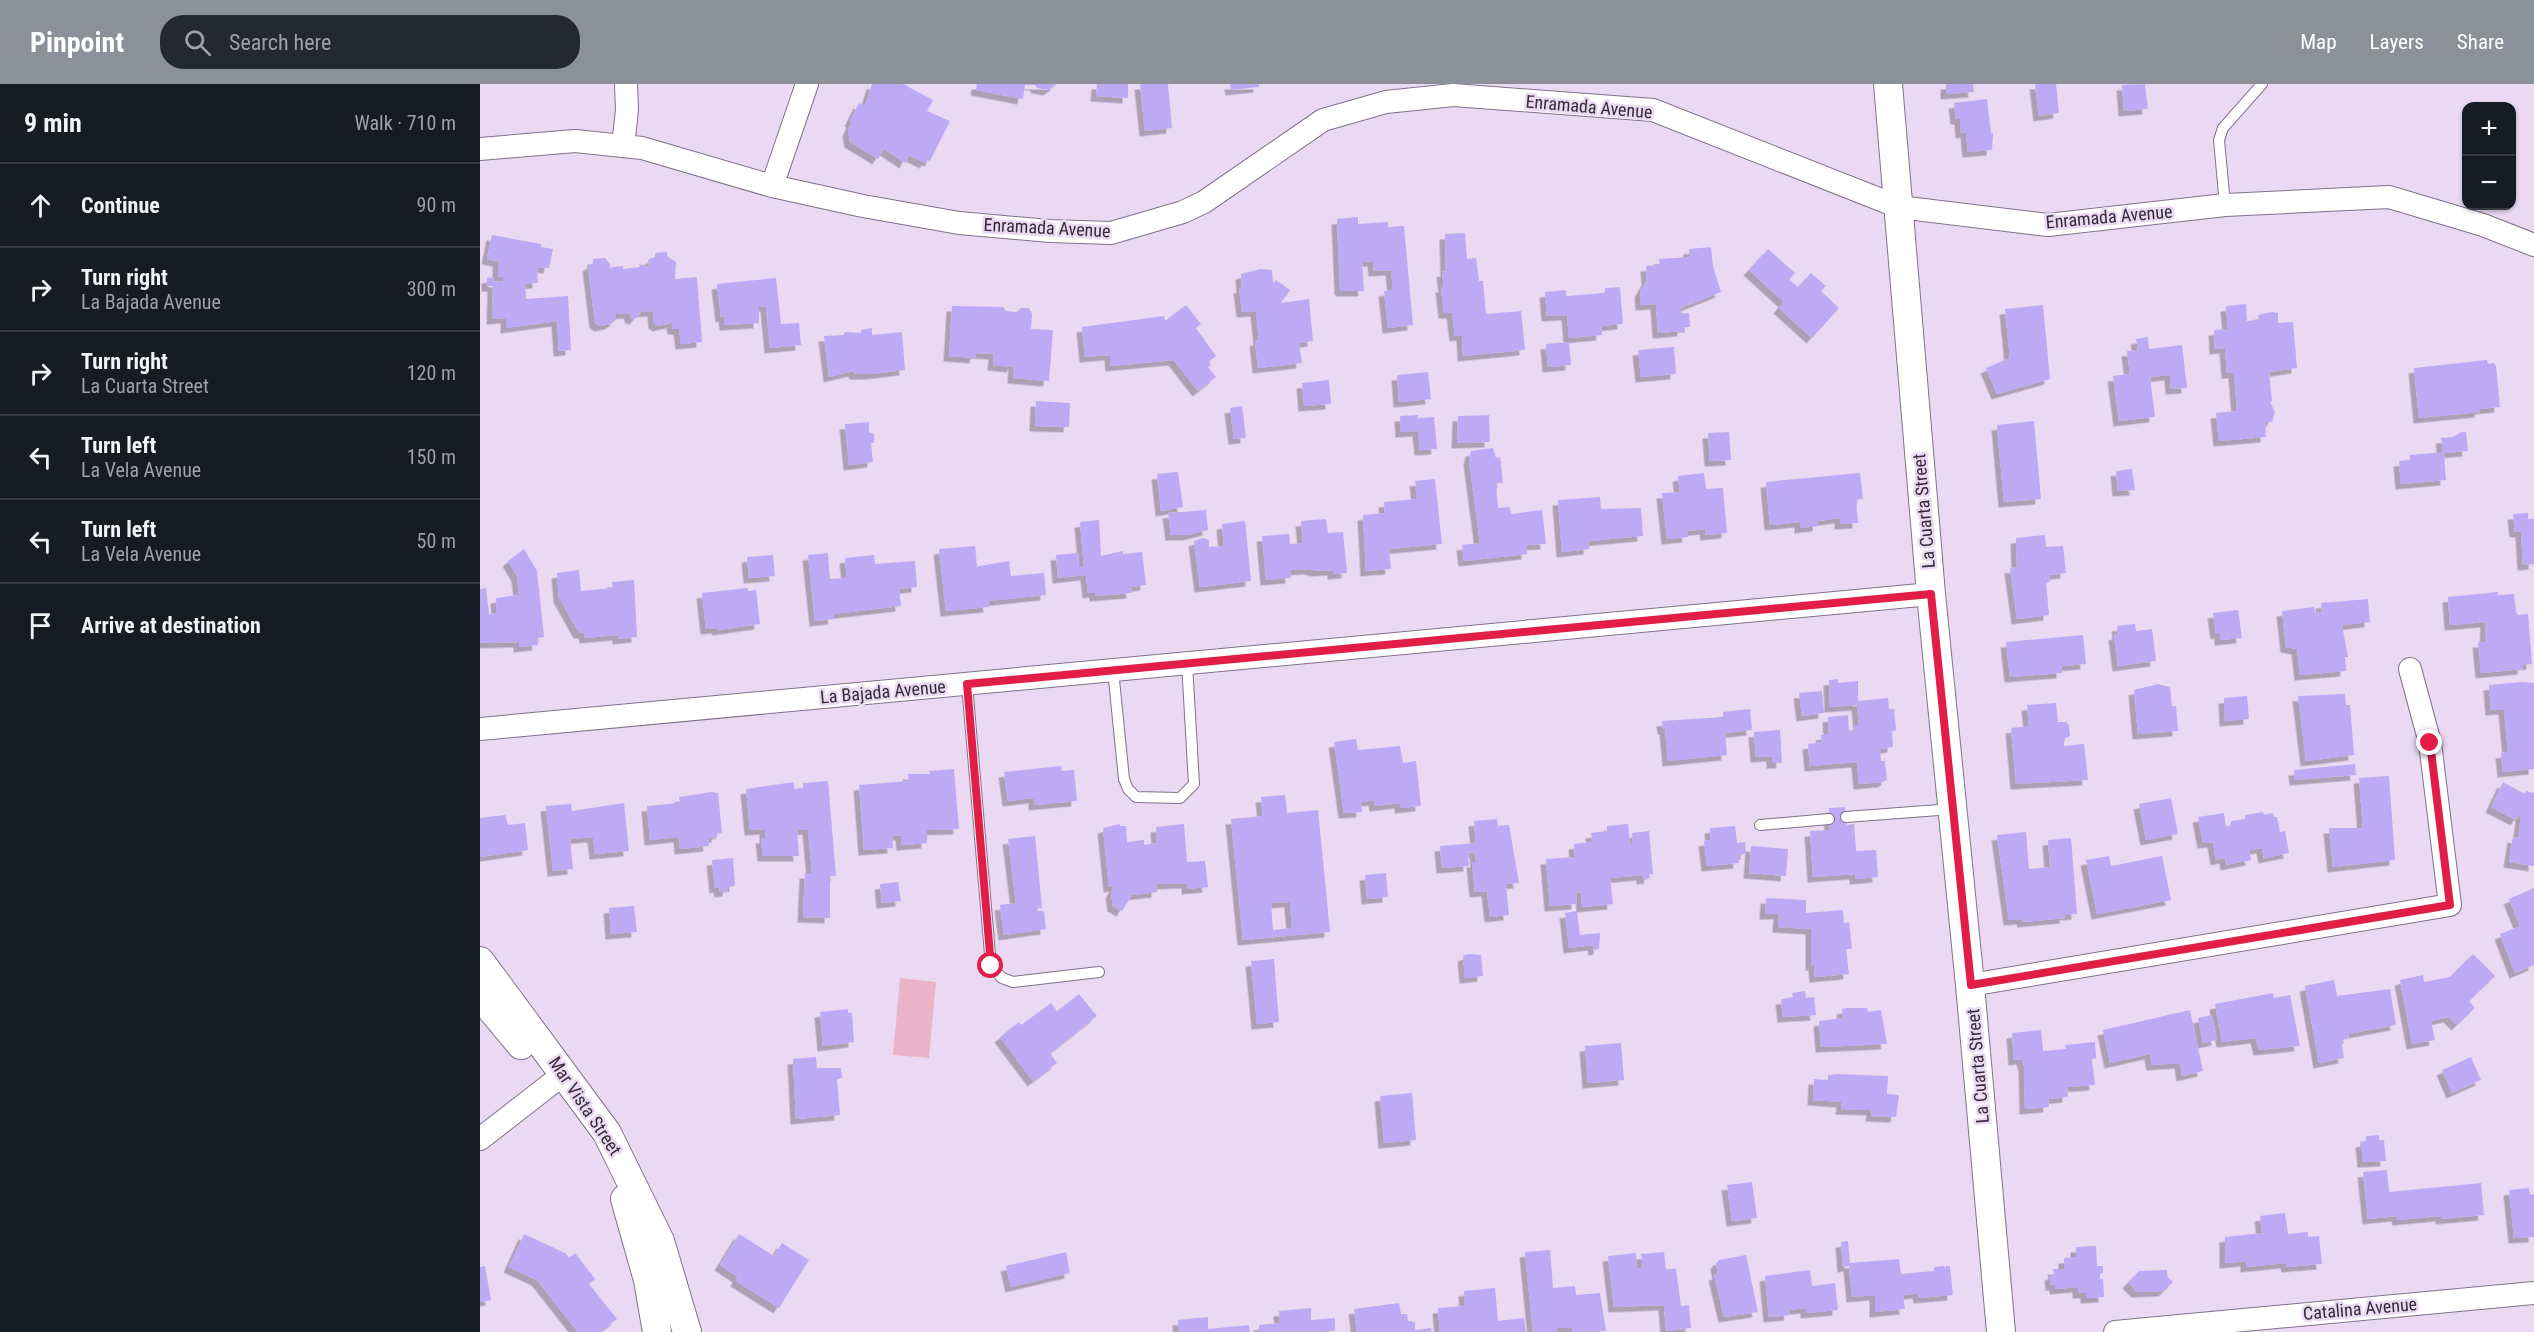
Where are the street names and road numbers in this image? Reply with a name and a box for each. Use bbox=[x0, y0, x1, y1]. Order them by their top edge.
street label: Enramada Avenue bbox=[1525, 91, 1653, 123]
street label: Enramada Avenue bbox=[2045, 201, 2173, 233]
street label: Enramada Avenue bbox=[983, 214, 1111, 241]
street label: La Cuarta Street bbox=[1908, 453, 1939, 569]
street label: La Bajada Avenue bbox=[819, 676, 947, 707]
street label: La Cuarta Street bbox=[1962, 1008, 1993, 1124]
street label: Mar Vista Street bbox=[545, 1052, 626, 1159]
street label: Catalina Avenue bbox=[2302, 1293, 2418, 1324]

